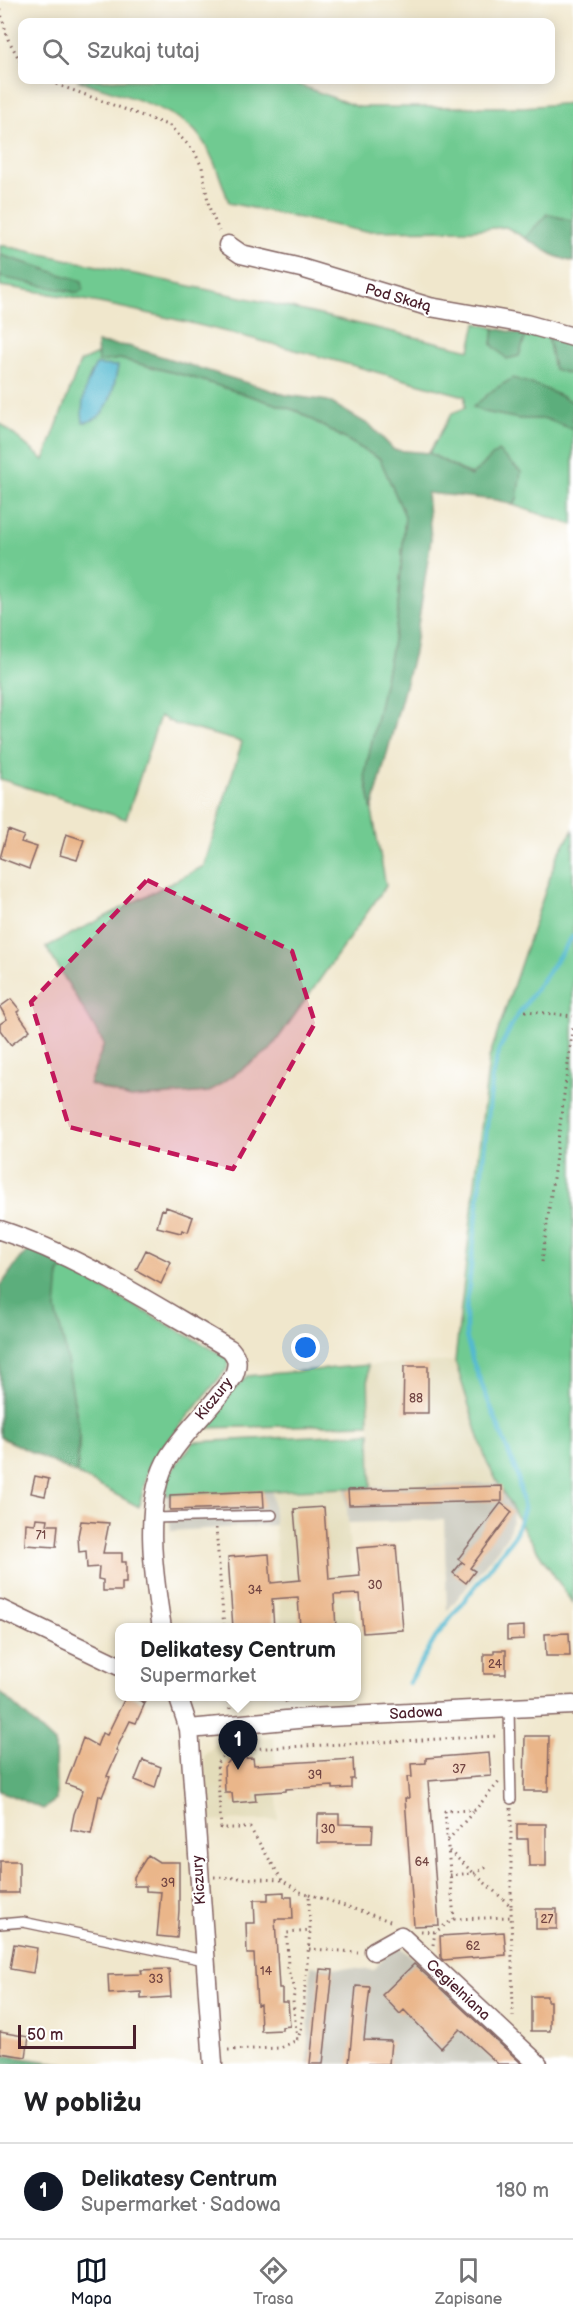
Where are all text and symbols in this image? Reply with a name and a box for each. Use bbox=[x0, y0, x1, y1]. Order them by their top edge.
search box bbox=[18, 18, 555, 84]
icon: search bbox=[39, 35, 72, 68]
text: Szukaj tutaj bbox=[87, 38, 200, 65]
street label: Pod Skałą bbox=[363, 280, 434, 317]
your location bbox=[291, 1333, 320, 1362]
street label: Kiczury bbox=[191, 1374, 237, 1424]
house number: 88 bbox=[409, 1391, 423, 1406]
house number: 71 bbox=[36, 1528, 46, 1543]
house number: 30 bbox=[368, 1578, 382, 1593]
house number: 34 bbox=[248, 1583, 263, 1598]
popup bbox=[115, 1623, 361, 1701]
text: Delikatesy Centrum bbox=[140, 1637, 336, 1664]
house number: 24 bbox=[488, 1657, 503, 1672]
text: Supermarket bbox=[140, 1664, 256, 1688]
street label: Sadowa bbox=[389, 1702, 443, 1724]
pin: 1 bbox=[218, 1720, 258, 1770]
house number: 37 bbox=[452, 1762, 466, 1777]
house number: 39 bbox=[308, 1768, 322, 1783]
house number: 30 bbox=[321, 1822, 335, 1837]
street label: Kiczury bbox=[188, 1854, 210, 1905]
house number: 64 bbox=[415, 1855, 430, 1870]
house number: 39 bbox=[161, 1876, 175, 1891]
house number: 27 bbox=[541, 1912, 554, 1927]
house number: 62 bbox=[466, 1939, 480, 1954]
street label: Cegielniana bbox=[422, 1955, 494, 2025]
house number: 14 bbox=[260, 1964, 273, 1979]
house number: 33 bbox=[149, 1972, 163, 1987]
scale bar bbox=[18, 2022, 136, 2050]
text: 50 m bbox=[27, 2026, 63, 2045]
text: W pobliżu bbox=[24, 2088, 142, 2119]
text: Delikatesy Centrum bbox=[81, 2166, 277, 2193]
text: 1 bbox=[39, 2179, 48, 2203]
text: 180 m bbox=[496, 2179, 549, 2203]
text: Supermarket · Sadowa bbox=[81, 2193, 281, 2217]
tab: Mapa bbox=[71, 2254, 112, 2309]
tab: Trasa bbox=[253, 2254, 294, 2309]
tab: Zapisane bbox=[435, 2254, 502, 2309]

